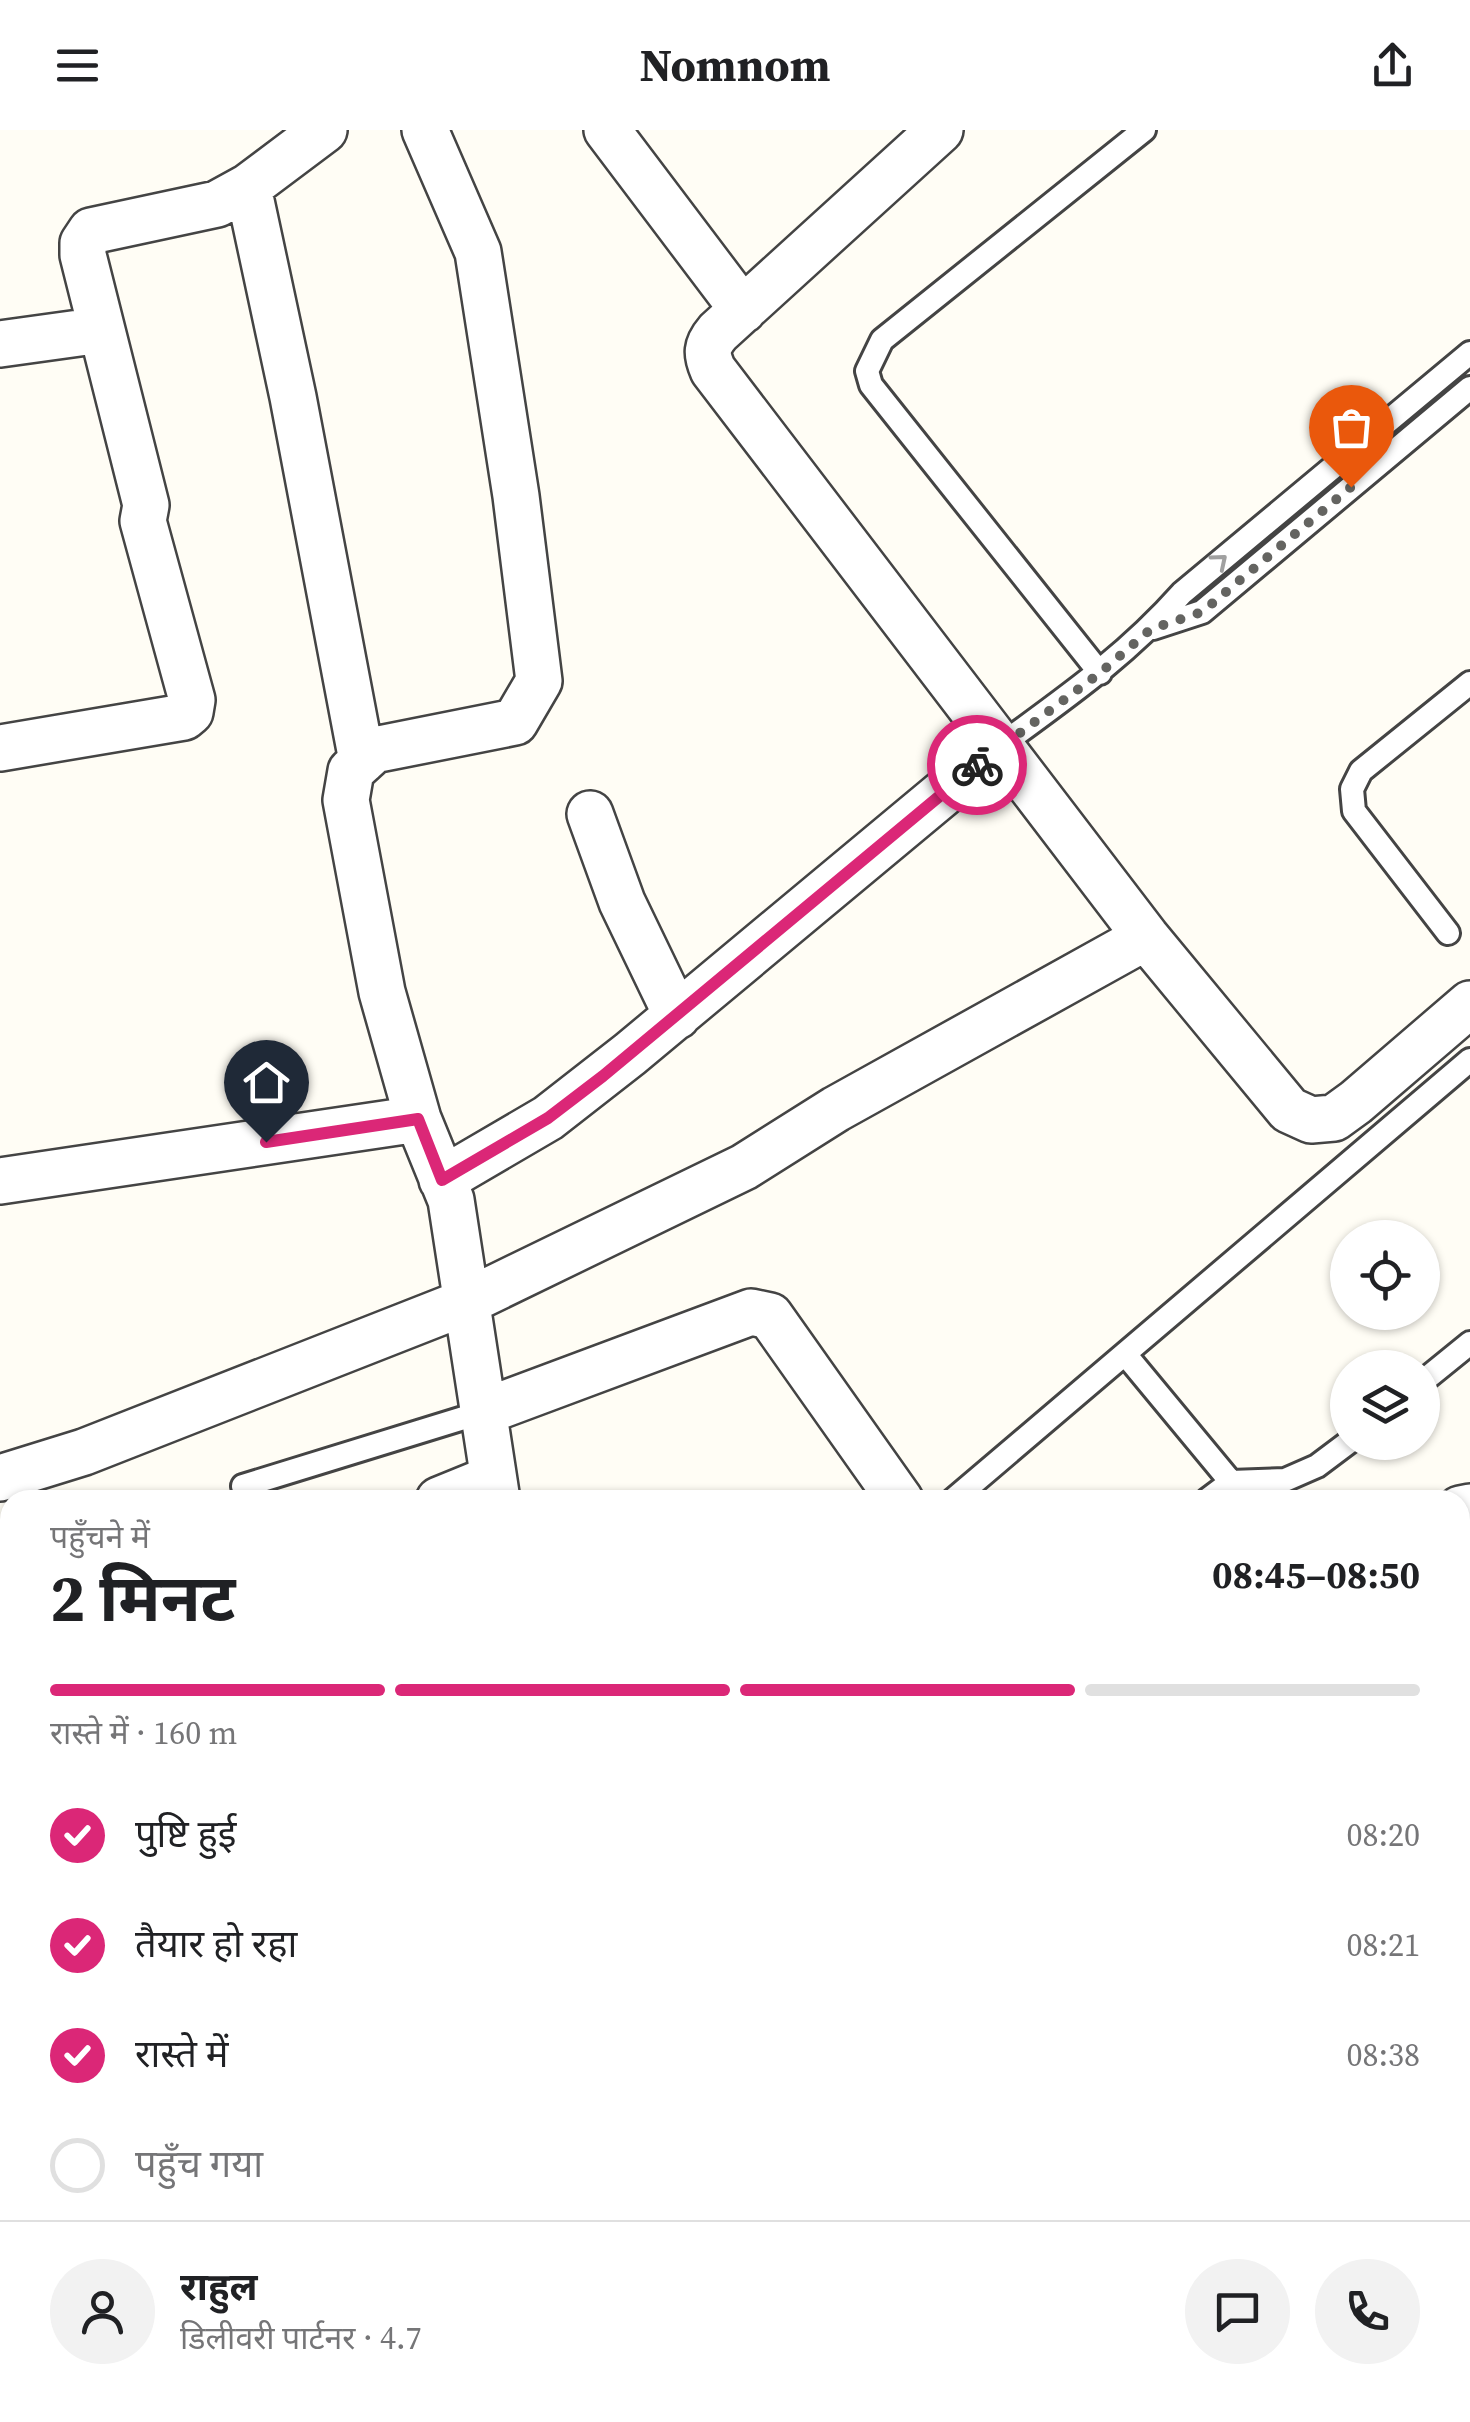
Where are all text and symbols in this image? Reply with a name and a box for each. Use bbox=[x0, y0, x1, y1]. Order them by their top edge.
text: Nomnom bbox=[639, 34, 831, 96]
icon: menu bbox=[50, 38, 105, 93]
icon: share bbox=[1365, 38, 1420, 93]
pin bbox=[1309, 385, 1394, 488]
icon: bag bbox=[1324, 400, 1379, 455]
one-way arrow bbox=[1209, 555, 1227, 573]
courier bbox=[927, 715, 1027, 815]
icon: bike bbox=[950, 738, 1005, 793]
pin bbox=[224, 1040, 309, 1143]
icon: home bbox=[239, 1055, 294, 1110]
map controls bbox=[1330, 1220, 1440, 1460]
button: locate bbox=[1330, 1220, 1440, 1330]
button: layers bbox=[1330, 1350, 1440, 1460]
text: पहुँचने में bbox=[50, 1515, 150, 1559]
text: 08:45–08:50 bbox=[1212, 1549, 1420, 1601]
text: 2 मिनट bbox=[50, 1554, 236, 1643]
text: रास्ते में · 160 m bbox=[50, 1711, 237, 1755]
icon: check bbox=[50, 1808, 105, 1863]
text: पुष्टि हुई bbox=[135, 1808, 236, 1860]
text: 08:20 bbox=[1346, 1813, 1420, 1857]
icon: check bbox=[50, 1918, 105, 1973]
text: तैयार हो रहा bbox=[135, 1918, 297, 1970]
text: 08:21 bbox=[1346, 1923, 1420, 1967]
icon: check bbox=[50, 2028, 105, 2083]
text: रास्ते में bbox=[135, 2028, 228, 2080]
text: 08:38 bbox=[1346, 2033, 1420, 2077]
text: पहुँच गया bbox=[135, 2138, 263, 2190]
button: person bbox=[50, 2259, 155, 2364]
button: chat bbox=[1185, 2259, 1290, 2364]
button: phone bbox=[1315, 2259, 1420, 2364]
text: राहुल bbox=[180, 2261, 257, 2313]
text: डिलीवरी पार्टनर · 4.7 bbox=[180, 2316, 422, 2360]

